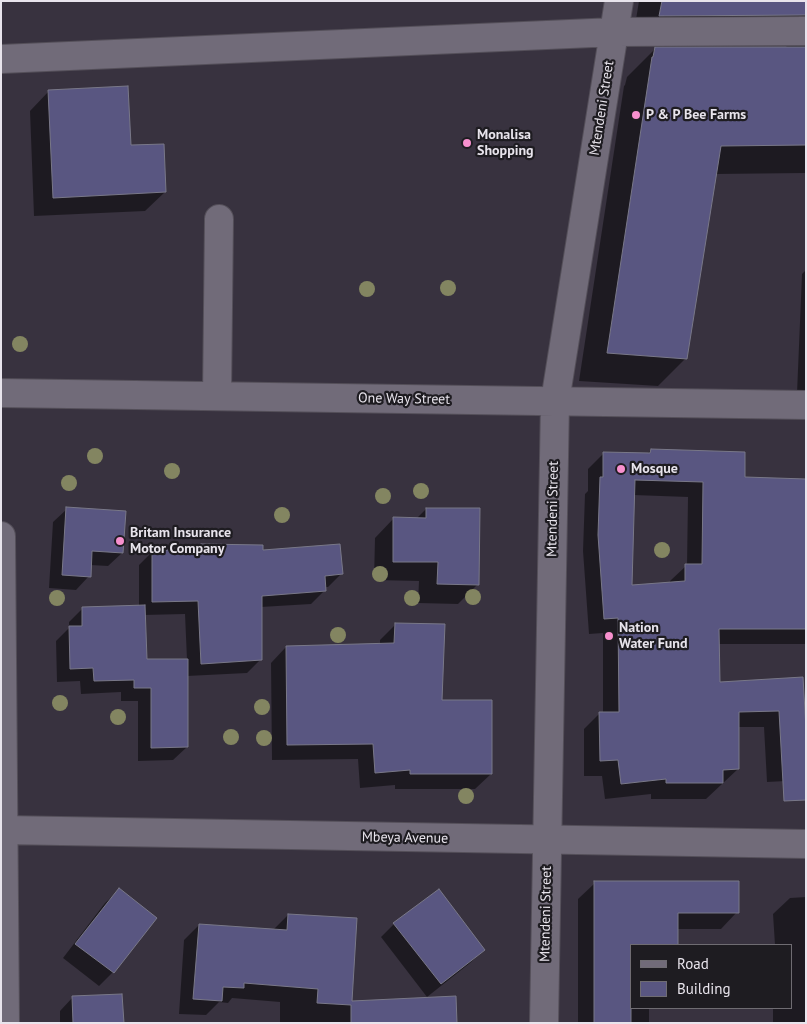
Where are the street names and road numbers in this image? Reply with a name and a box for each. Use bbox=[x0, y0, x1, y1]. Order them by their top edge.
street label: Mtendeni Street bbox=[586, 59, 618, 157]
street label: One Way Street bbox=[358, 390, 450, 408]
street label: Mtendeni Street bbox=[544, 461, 562, 557]
street label: Mbeya Avenue bbox=[362, 829, 448, 847]
street label: Mtendeni Street bbox=[537, 866, 555, 962]

